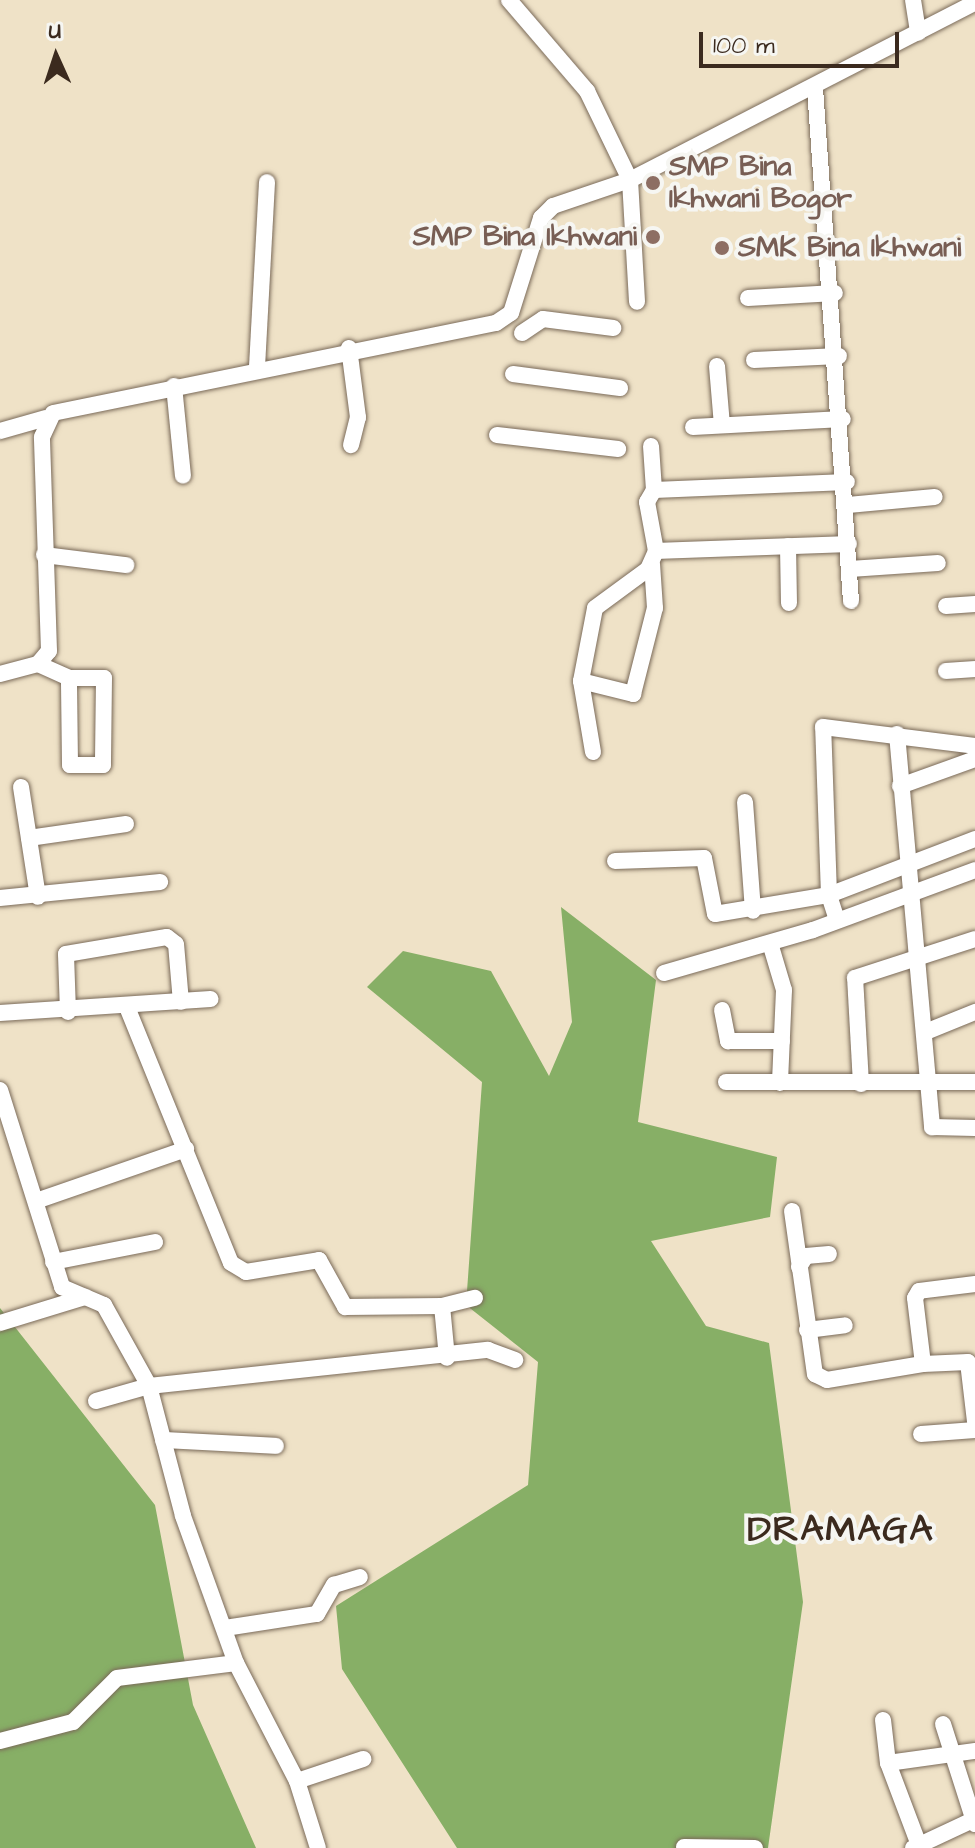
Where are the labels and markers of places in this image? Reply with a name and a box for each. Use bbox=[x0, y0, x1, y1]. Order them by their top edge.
place label: SMP Bina Ikhwani Bogor bbox=[669, 150, 852, 216]
marker: SMP Bina Ikhwani Bogor bbox=[644, 174, 662, 192]
place label: SMP Bina Ikhwani bbox=[413, 220, 637, 254]
marker: SMP Bina Ikhwani bbox=[644, 228, 662, 246]
place label: SMK Bina Ikhwani bbox=[738, 231, 961, 265]
marker: SMK Bina Ikhwani bbox=[713, 239, 731, 257]

